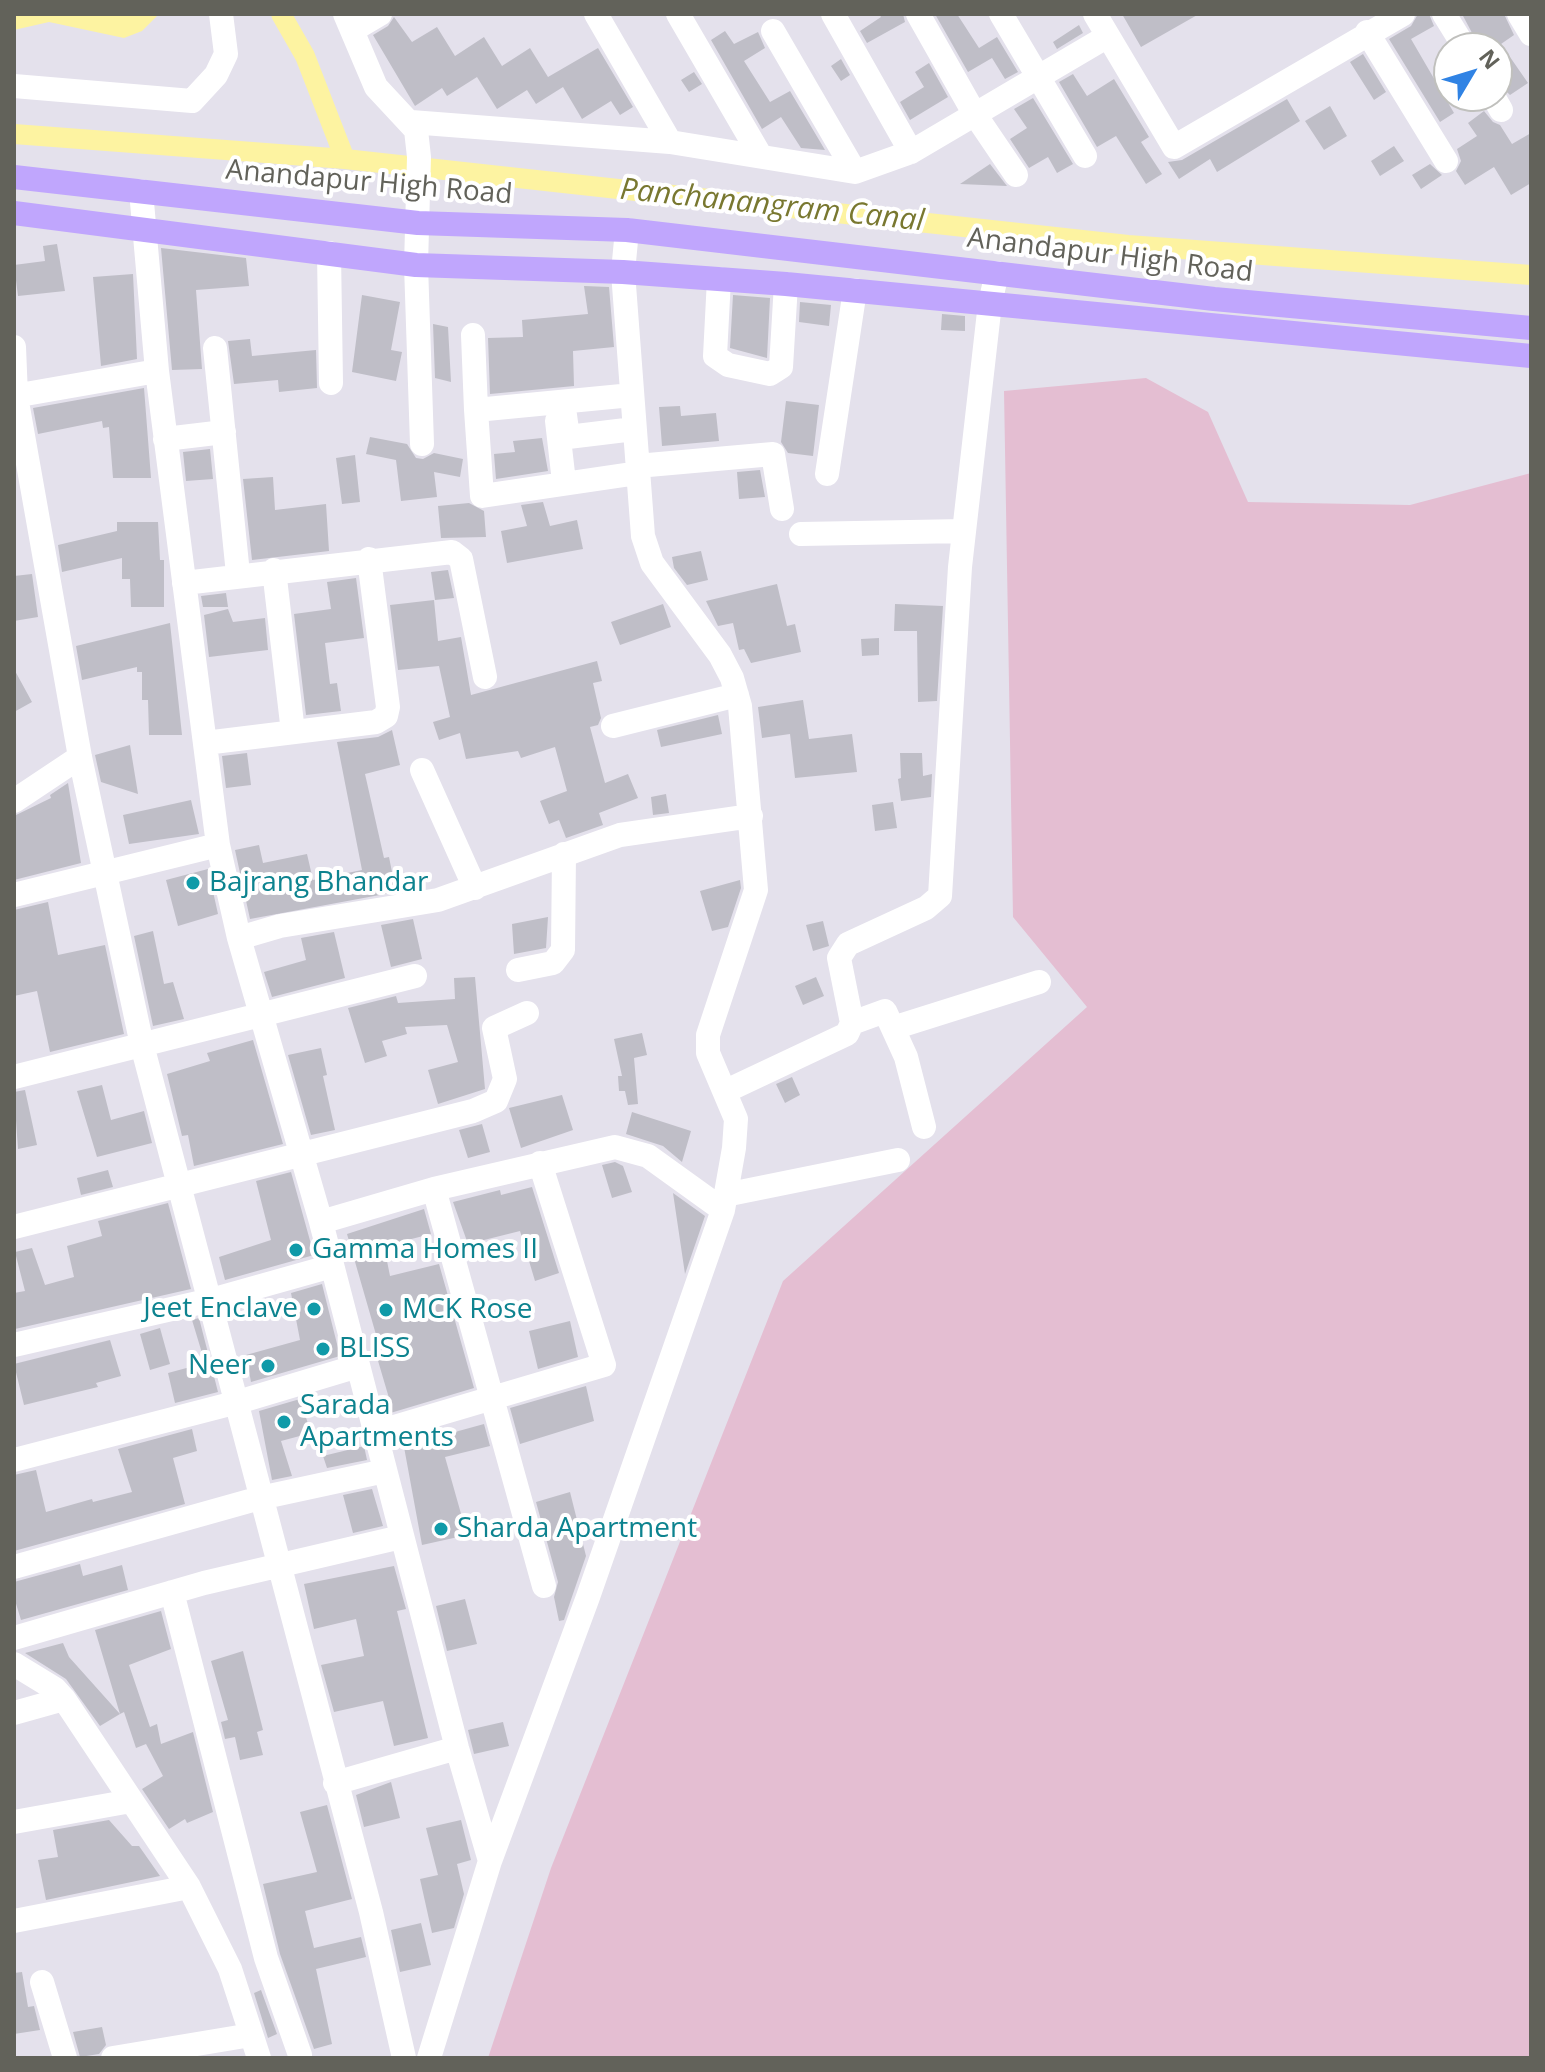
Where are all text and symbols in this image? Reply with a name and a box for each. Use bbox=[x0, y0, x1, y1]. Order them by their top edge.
north arrow bbox=[1433, 32, 1513, 112]
text: N bbox=[1473, 42, 1508, 75]
street label: Anandapur High Road bbox=[224, 154, 514, 212]
water label: Panchanangram Canal bbox=[618, 172, 926, 240]
street label: Anandapur High Road bbox=[965, 222, 1255, 290]
place label: Bajrang Bhandar bbox=[209, 866, 428, 900]
marker: Bajrang Bhandar bbox=[184, 874, 202, 892]
place label: Gamma Homes II bbox=[312, 1233, 538, 1267]
marker: Gamma Homes II bbox=[287, 1241, 305, 1259]
place label: Jeet Enclave bbox=[143, 1292, 298, 1326]
place label: MCK Rose bbox=[402, 1293, 532, 1327]
marker: Jeet Enclave bbox=[305, 1300, 323, 1318]
marker: MCK Rose bbox=[377, 1301, 395, 1319]
place label: BLISS bbox=[339, 1332, 410, 1366]
marker: BLISS bbox=[314, 1340, 332, 1358]
place label: Neer bbox=[188, 1349, 252, 1383]
marker: Neer bbox=[259, 1357, 277, 1375]
place label: Sarada Apartments bbox=[300, 1389, 454, 1455]
marker: Sarada Apartments bbox=[275, 1413, 293, 1431]
place label: Sharda Apartment bbox=[457, 1512, 697, 1546]
marker: Sharda Apartment bbox=[432, 1520, 450, 1538]

